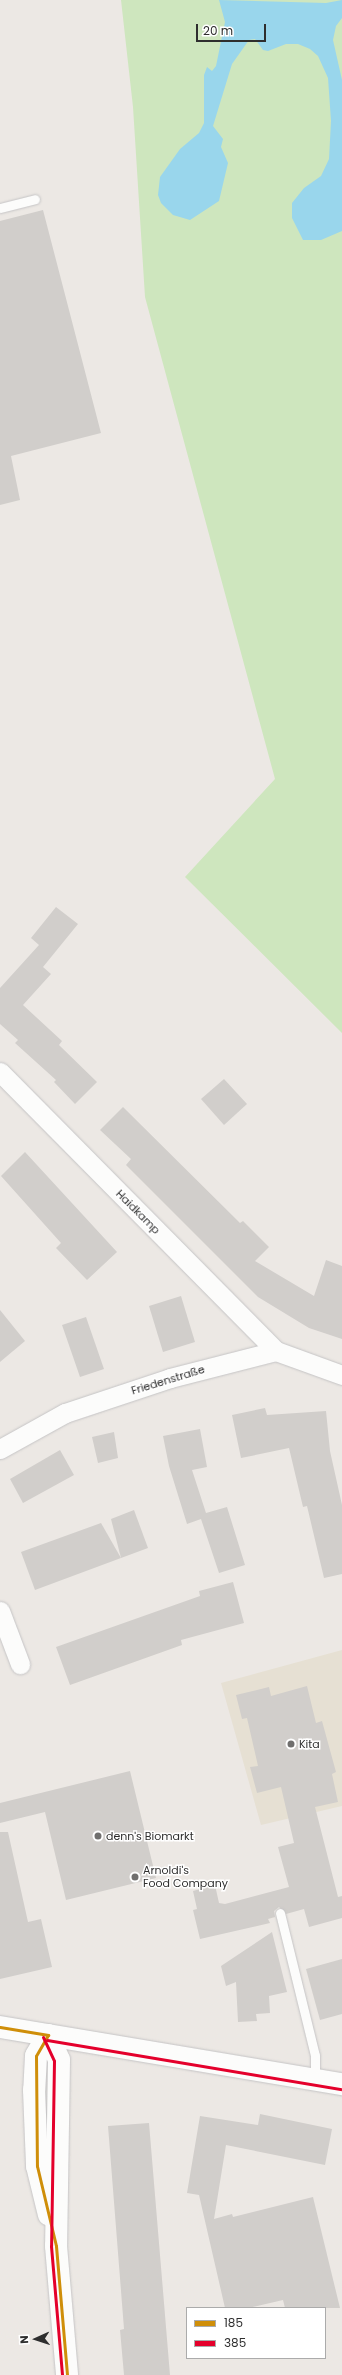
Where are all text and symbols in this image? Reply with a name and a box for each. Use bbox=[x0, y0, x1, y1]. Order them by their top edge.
scale bar bbox=[198, 16, 268, 42]
text: 20 m bbox=[203, 22, 233, 39]
street label: Haidkamp bbox=[113, 1187, 163, 1237]
street label: Friedenstraße bbox=[130, 1363, 206, 1397]
place label: Kita bbox=[299, 1737, 320, 1751]
marker: Kita bbox=[286, 1739, 296, 1749]
place label: denn's Biomarkt bbox=[106, 1829, 194, 1843]
marker: denn's Biomarkt bbox=[93, 1831, 103, 1841]
place label: Arnoldi's Food Company bbox=[143, 1864, 228, 1890]
marker: Arnoldi's Food Company bbox=[130, 1872, 140, 1882]
legend bbox=[186, 2307, 326, 2359]
text: 185 bbox=[224, 2314, 243, 2331]
north arrow bbox=[16, 2319, 56, 2359]
text: 385 bbox=[224, 2334, 246, 2351]
text: N bbox=[16, 2335, 32, 2344]

